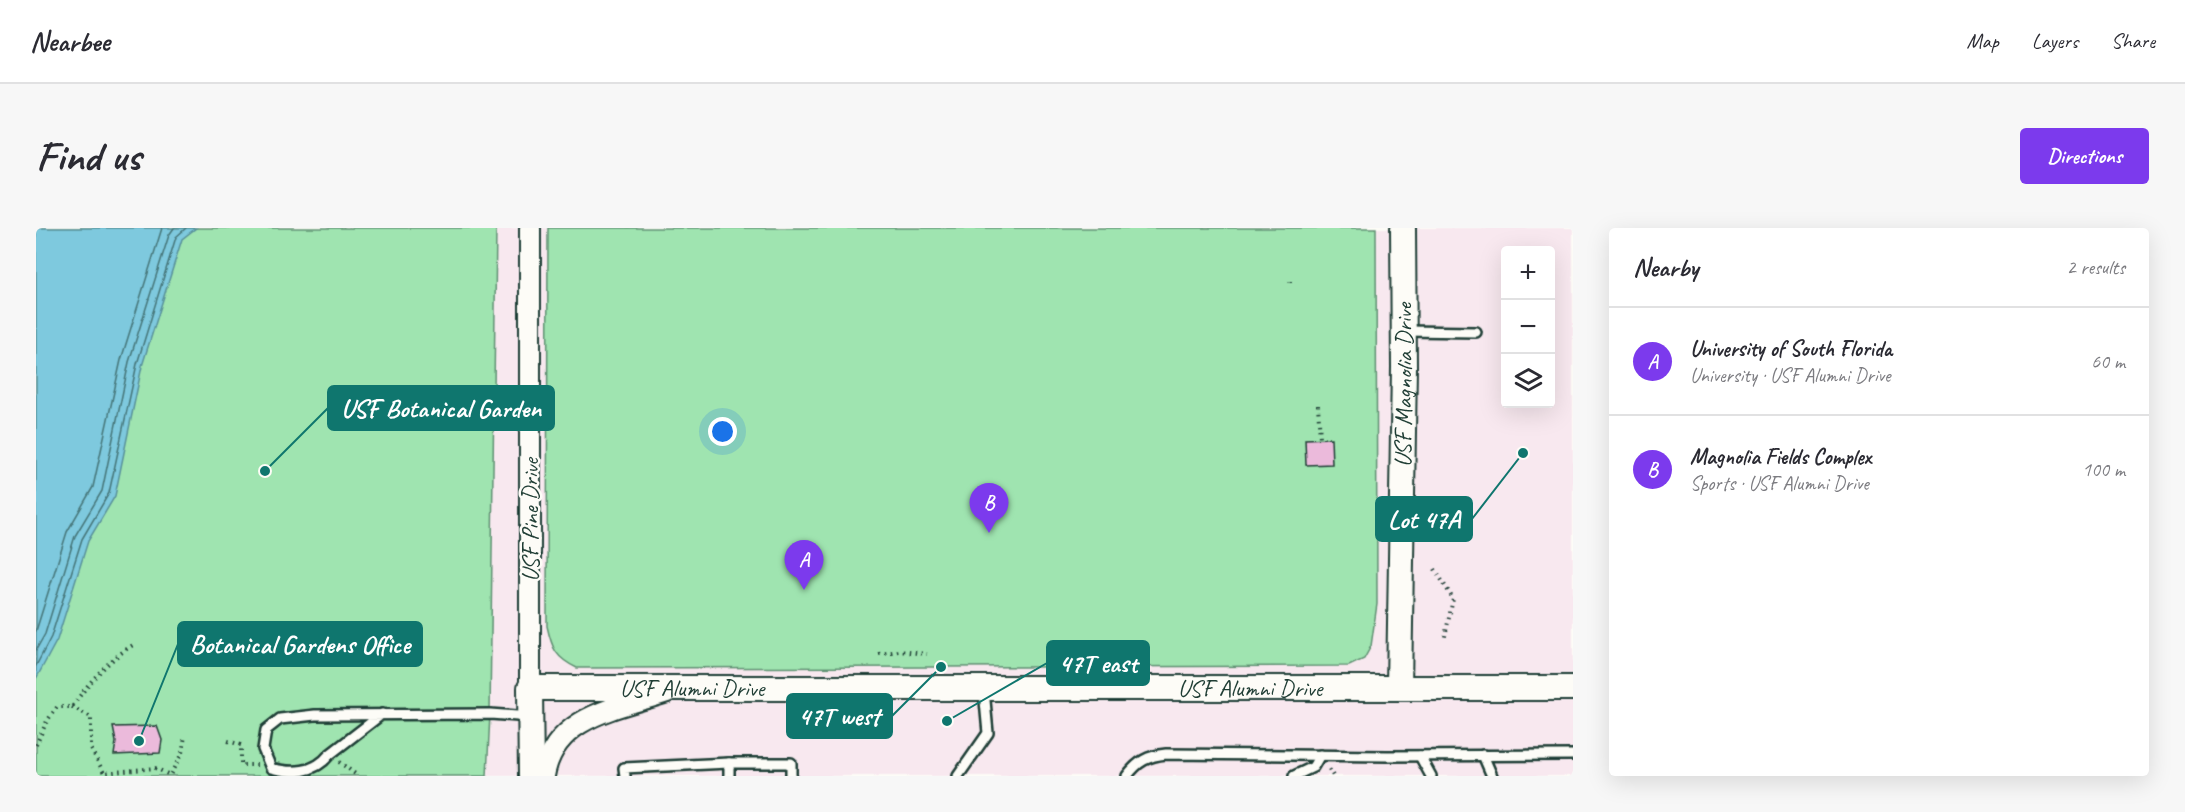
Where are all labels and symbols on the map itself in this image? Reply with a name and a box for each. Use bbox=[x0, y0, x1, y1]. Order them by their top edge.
street label: USF Magnolia Drive bbox=[1387, 301, 1419, 467]
callout: USF Botanical Garden bbox=[328, 386, 554, 430]
text: USF Botanical Garden bbox=[341, 392, 542, 425]
your location bbox=[708, 417, 737, 446]
street label: USF Pine Drive bbox=[515, 456, 545, 582]
pin: B bbox=[970, 484, 1008, 533]
callout: Lot 47A bbox=[1376, 497, 1472, 541]
text: Lot 47A bbox=[1388, 503, 1462, 536]
pin: A bbox=[784, 540, 824, 590]
callout: Botanical Gardens Office bbox=[178, 622, 422, 666]
text: Botanical Gardens Office bbox=[190, 628, 412, 661]
callout: 47T east bbox=[1047, 641, 1149, 685]
text: 47T east bbox=[1059, 647, 1141, 680]
street label: USF Alumni Drive bbox=[620, 673, 766, 703]
street label: USF Alumni Drive bbox=[1178, 673, 1324, 703]
callout: 47T west bbox=[787, 694, 892, 738]
text: 47T west bbox=[798, 700, 884, 733]

